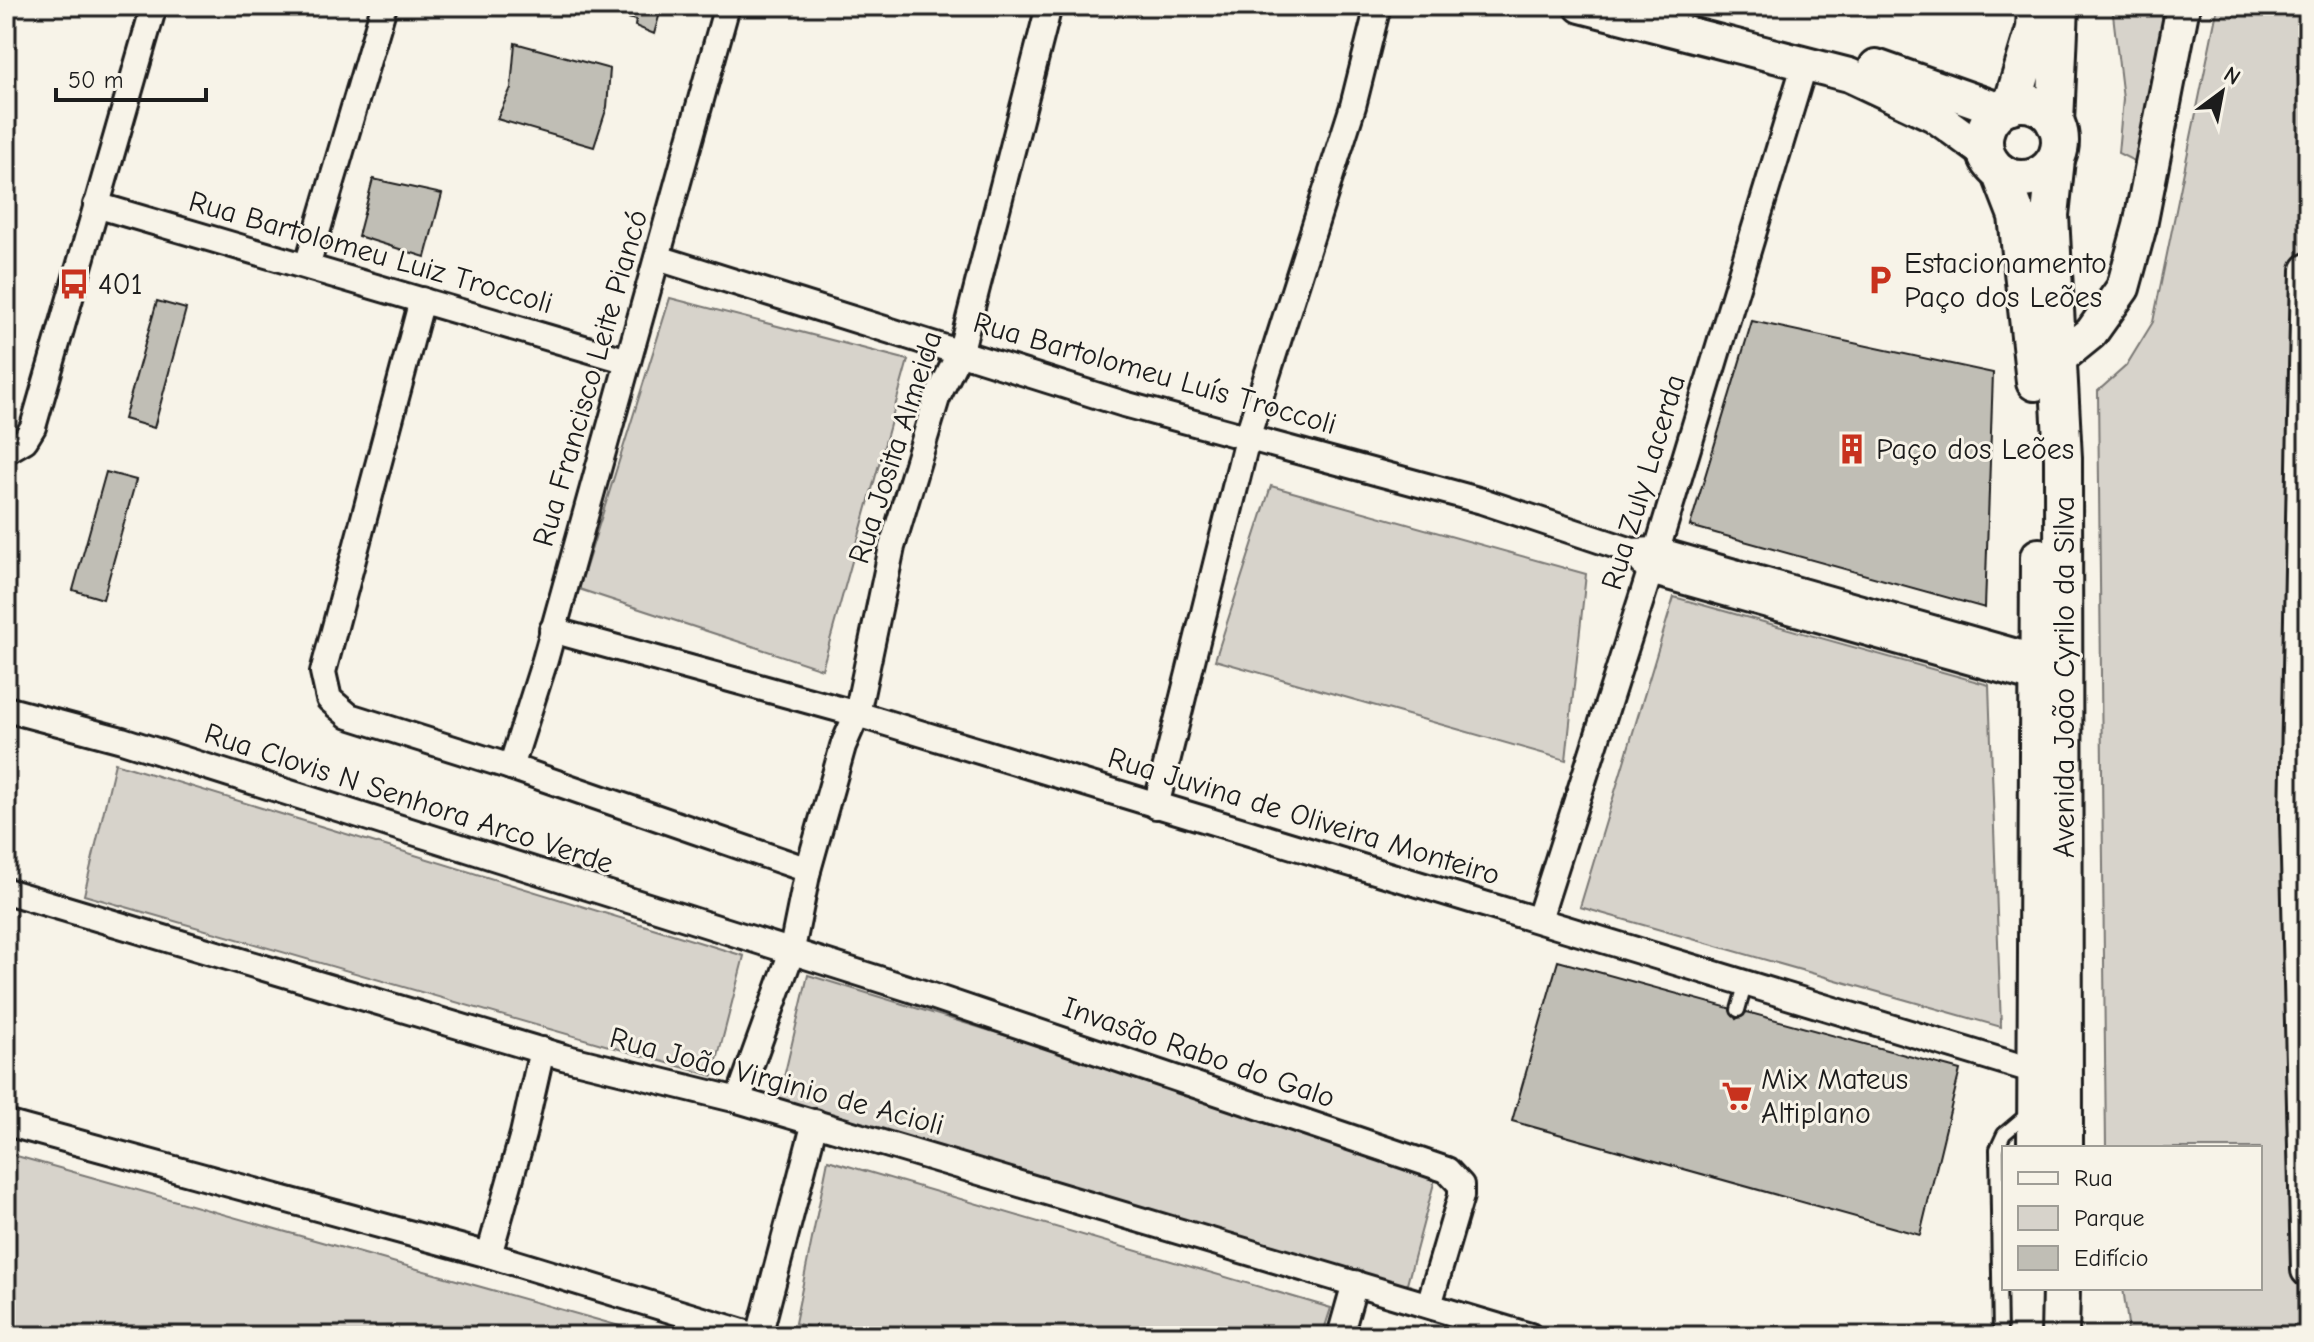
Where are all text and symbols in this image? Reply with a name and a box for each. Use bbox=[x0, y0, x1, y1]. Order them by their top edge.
scale bar bbox=[56, 52, 206, 102]
north arrow bbox=[2182, 52, 2262, 132]
text: N bbox=[2219, 61, 2245, 91]
text: 50 m bbox=[68, 66, 124, 94]
street label: Rua Bartolomeu Luiz Troccoli bbox=[185, 184, 557, 321]
street label: Rua Francisco Leite Piancó bbox=[526, 206, 655, 550]
place label: Estacionamento Paço dos Leões bbox=[1904, 246, 2107, 315]
parking icon: Estacionamento Paço dos Leões bbox=[1863, 263, 1897, 297]
bus stop icon: 401 bbox=[57, 267, 91, 301]
place label: 401 bbox=[98, 267, 143, 302]
street label: Rua Bartolomeu Luís Troccoli bbox=[969, 305, 1341, 442]
street label: Rua Josita Almeida bbox=[841, 326, 950, 568]
street label: Rua Zuly Lacerda bbox=[1594, 370, 1693, 594]
building icon: Paço dos Leões bbox=[1835, 432, 1869, 466]
place label: Paço dos Leões bbox=[1876, 432, 2074, 467]
street label: Avenida João Cyrilo da Silva bbox=[2047, 496, 2082, 858]
street label: Rua Clovis N Senhora Arco Verde bbox=[200, 716, 618, 881]
street label: Rua Juvina de Oliveira Monteiro bbox=[1104, 740, 1504, 893]
street label: Invasão Rabo do Galo bbox=[1058, 989, 1340, 1116]
street label: Rua João Virginio de Acioli bbox=[606, 1020, 948, 1143]
place label: Mix Mateus Altiplano bbox=[1761, 1062, 1908, 1131]
supermarket icon: Mix Mateus Altiplano bbox=[1720, 1079, 1754, 1113]
legend bbox=[2002, 1146, 2262, 1290]
text: Rua bbox=[2074, 1164, 2113, 1192]
text: Parque bbox=[2074, 1204, 2145, 1232]
text: Edifício bbox=[2074, 1244, 2149, 1272]

